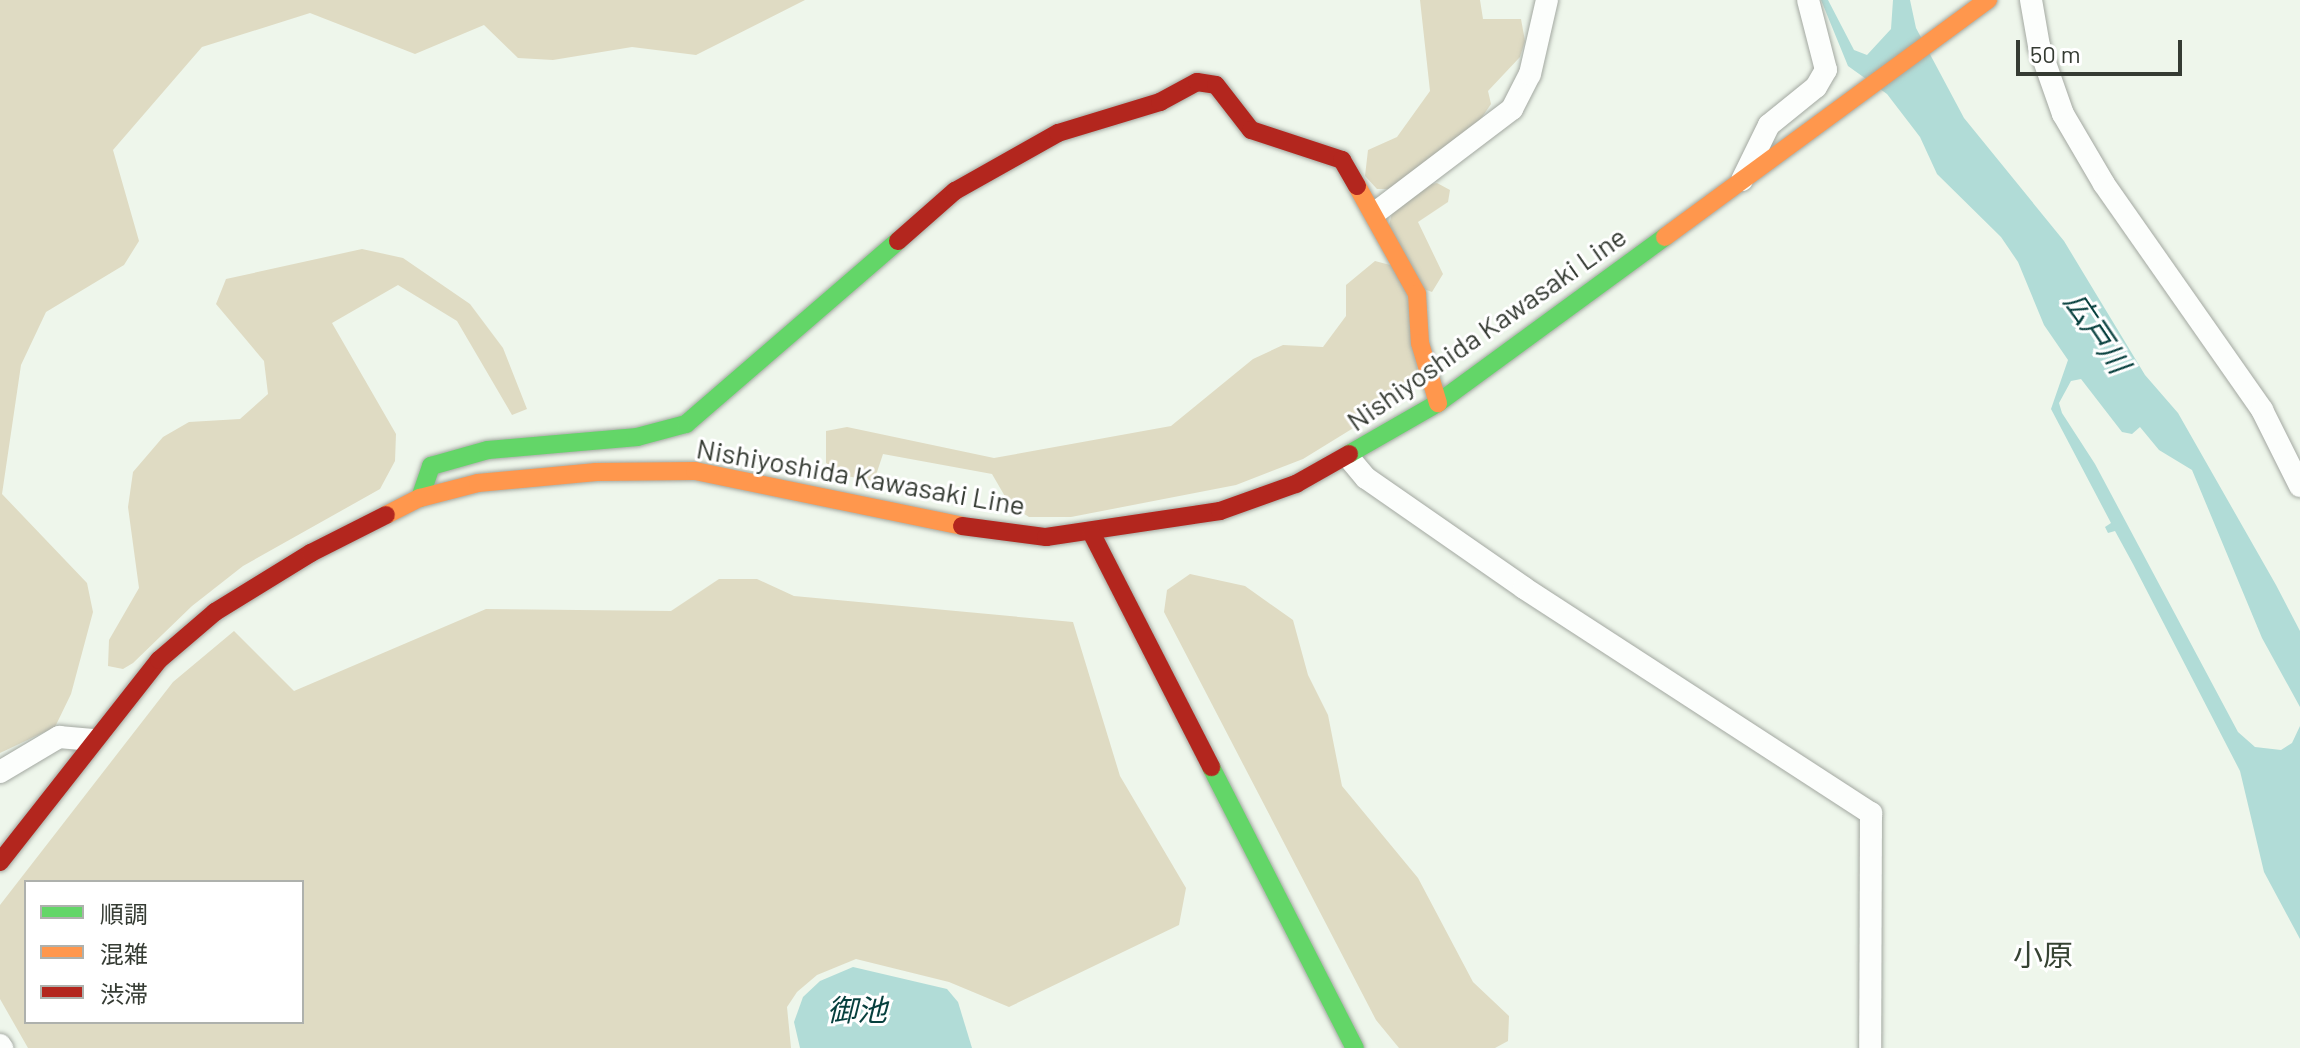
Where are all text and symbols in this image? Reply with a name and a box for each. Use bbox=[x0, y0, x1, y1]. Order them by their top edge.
scale bar bbox=[2020, 24, 2186, 74]
text: 50 m bbox=[2030, 39, 2081, 68]
street label: Nishiyoshida Kawasaki Line bbox=[1340, 219, 1632, 437]
water label: 広戸川 bbox=[2058, 285, 2138, 379]
street label: Nishiyoshida Kawasaki Line bbox=[694, 431, 1028, 521]
legend bbox=[24, 880, 304, 1024]
text: 順調 bbox=[100, 899, 148, 928]
district label: 小原 bbox=[2013, 936, 2073, 972]
text: 混雑 bbox=[100, 939, 148, 968]
text: 渋滞 bbox=[100, 979, 148, 1008]
water label: 御池 bbox=[827, 991, 887, 1027]

